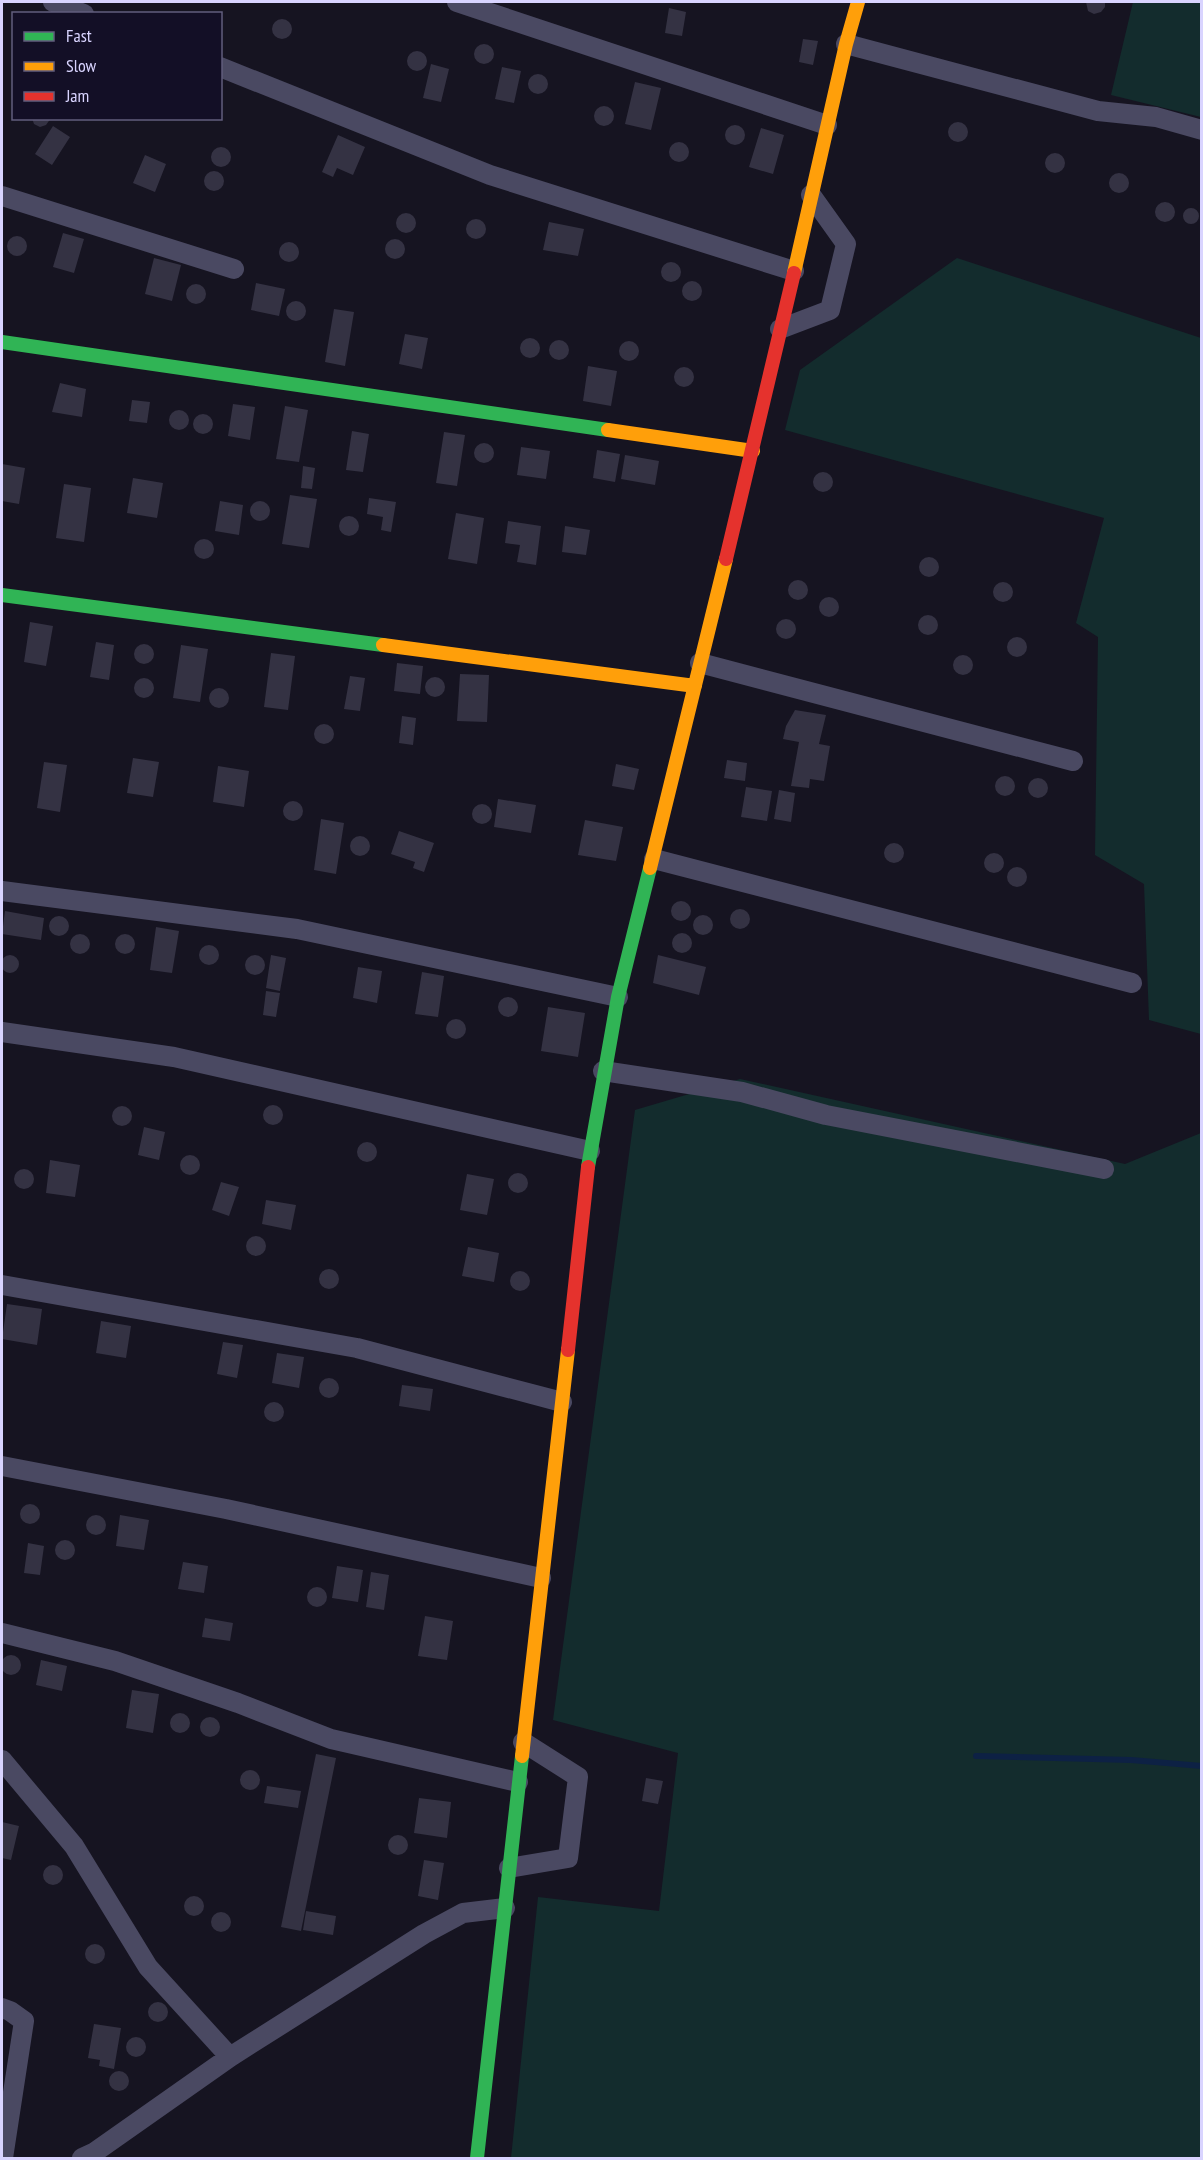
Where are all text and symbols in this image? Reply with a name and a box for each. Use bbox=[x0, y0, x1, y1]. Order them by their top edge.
legend bbox=[12, 12, 222, 120]
text: Fast bbox=[66, 24, 92, 47]
text: Slow bbox=[66, 54, 97, 77]
text: Jam bbox=[65, 84, 89, 107]

